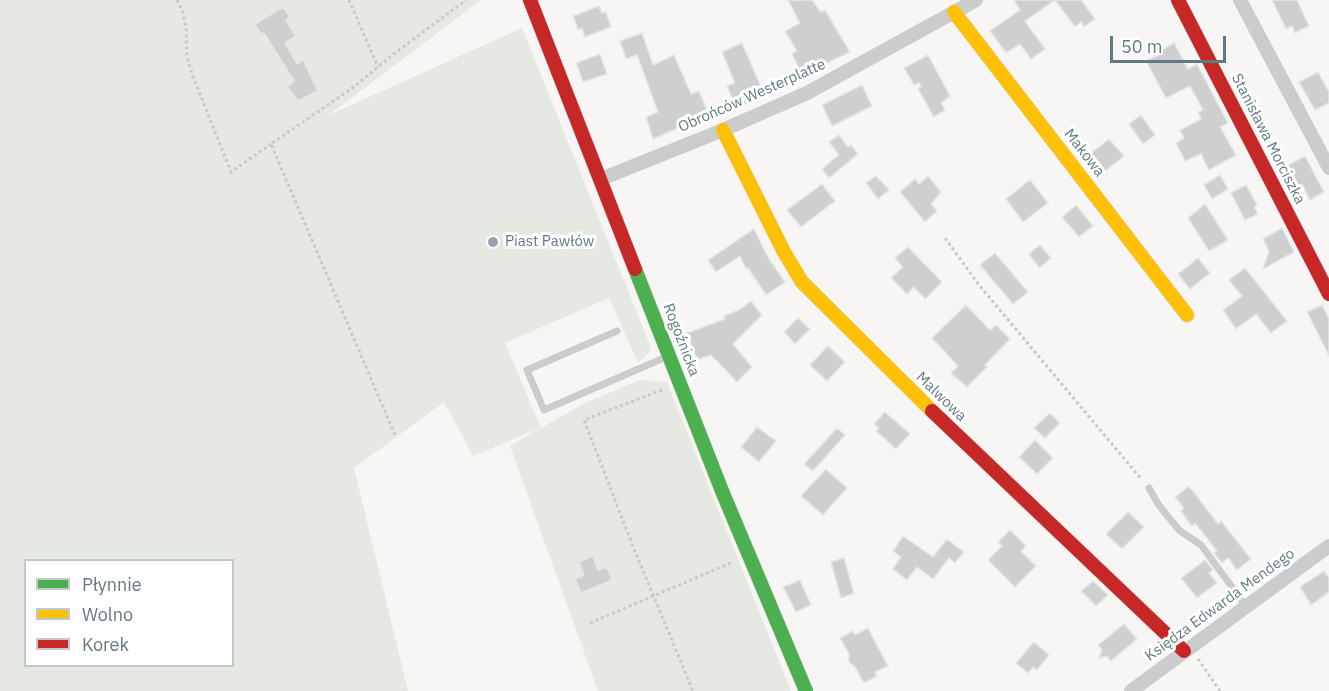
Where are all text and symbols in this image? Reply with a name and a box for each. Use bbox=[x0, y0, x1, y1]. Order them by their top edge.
scale bar bbox=[1113, 24, 1228, 62]
text: 50 m bbox=[1121, 35, 1163, 58]
street label: Obrońców Westerplatte bbox=[676, 55, 828, 137]
street label: Stanisława Morciszka bbox=[1227, 71, 1309, 207]
street label: Makowa bbox=[1060, 126, 1108, 180]
place label: Piast Pawłów bbox=[505, 233, 594, 251]
marker: Piast Pawłów bbox=[486, 235, 500, 249]
street label: Rogoźnicka bbox=[659, 301, 703, 379]
street label: Malwowa bbox=[912, 369, 970, 425]
street label: Księdza Edwarda Mendego bbox=[1142, 545, 1298, 665]
legend bbox=[24, 559, 234, 667]
text: Płynnie bbox=[82, 573, 142, 596]
text: Wolno bbox=[82, 603, 133, 626]
text: Korek bbox=[82, 633, 129, 656]

